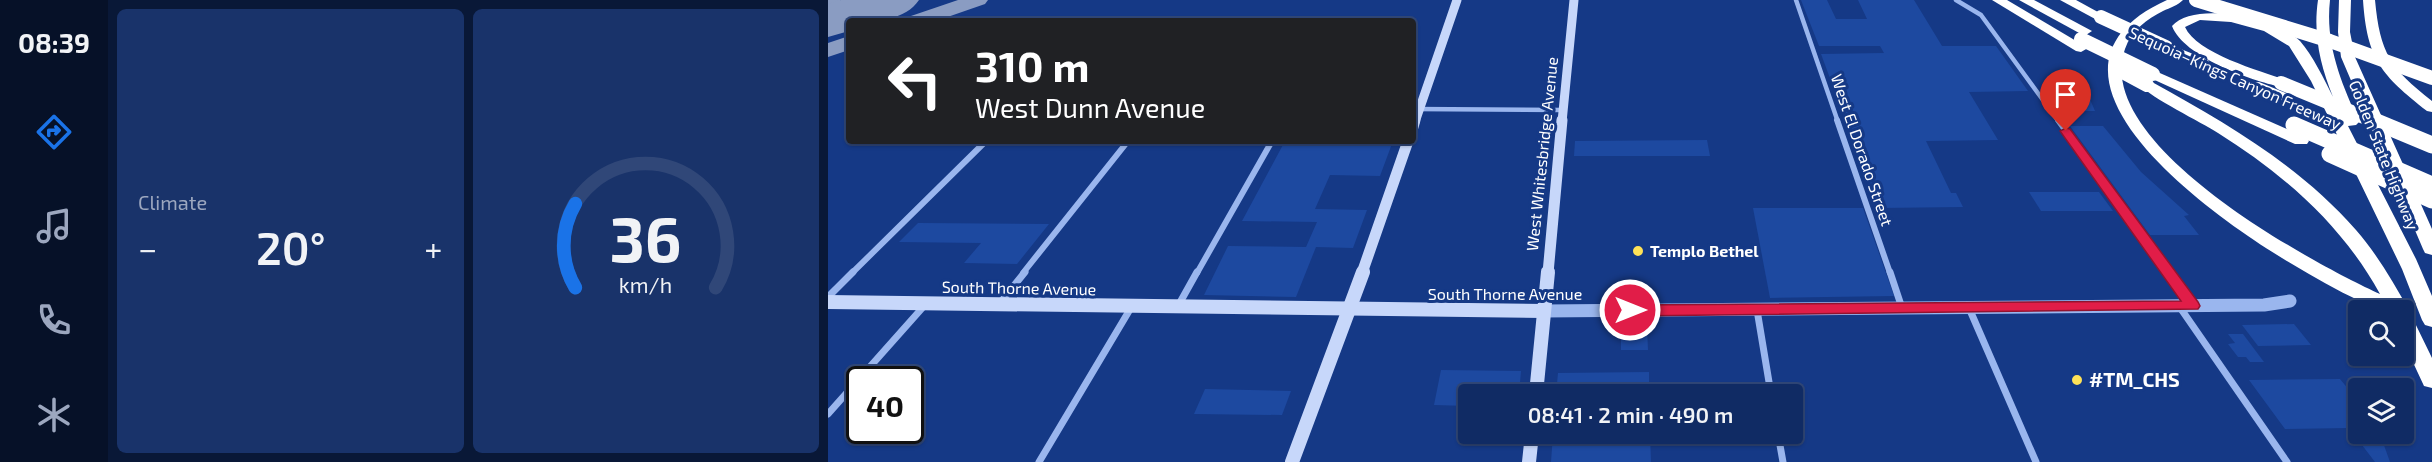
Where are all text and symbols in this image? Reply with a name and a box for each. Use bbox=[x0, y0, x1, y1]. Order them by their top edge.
street label: Sequoia–Kings Canyon Freeway bbox=[2126, 22, 2345, 133]
text: 08:39 bbox=[18, 26, 90, 58]
text: 310 m bbox=[975, 40, 1090, 90]
icon: left bbox=[876, 42, 954, 120]
street label: West Whitesbridge Avenue bbox=[1522, 56, 1561, 252]
pin bbox=[2040, 69, 2091, 131]
street label: West El Dorado Street bbox=[1828, 71, 1897, 228]
street label: Golden State Highway bbox=[2346, 77, 2423, 233]
icon: arrive bbox=[2049, 78, 2082, 111]
text: West Dunn Avenue bbox=[975, 91, 1205, 123]
icon: directions bbox=[33, 111, 75, 153]
text: Climate bbox=[138, 190, 207, 214]
text: 36 bbox=[610, 200, 682, 275]
icon: music bbox=[33, 205, 75, 247]
text: 20° bbox=[256, 220, 326, 274]
text: − bbox=[138, 228, 157, 268]
text: + bbox=[424, 228, 442, 268]
place label: Templo Bethel bbox=[1650, 241, 1759, 260]
marker: Templo Bethel bbox=[1631, 244, 1645, 258]
text: km/h bbox=[619, 272, 672, 297]
street label: South Thorne Avenue bbox=[942, 277, 1096, 298]
position arrow bbox=[1598, 278, 1662, 342]
street label: South Thorne Avenue bbox=[1428, 284, 1582, 303]
icon: phone bbox=[33, 299, 75, 341]
map controls bbox=[2348, 300, 2414, 444]
button: search bbox=[2348, 300, 2414, 366]
speed limit sign: 40 bbox=[846, 366, 924, 444]
place label: #TM_CHS bbox=[2089, 367, 2180, 391]
marker: #TM_CHS bbox=[2070, 373, 2084, 387]
button: layers bbox=[2348, 378, 2414, 444]
icon: climate bbox=[33, 394, 75, 436]
text: 08:41 · 2 min · 490 m bbox=[1528, 401, 1733, 427]

